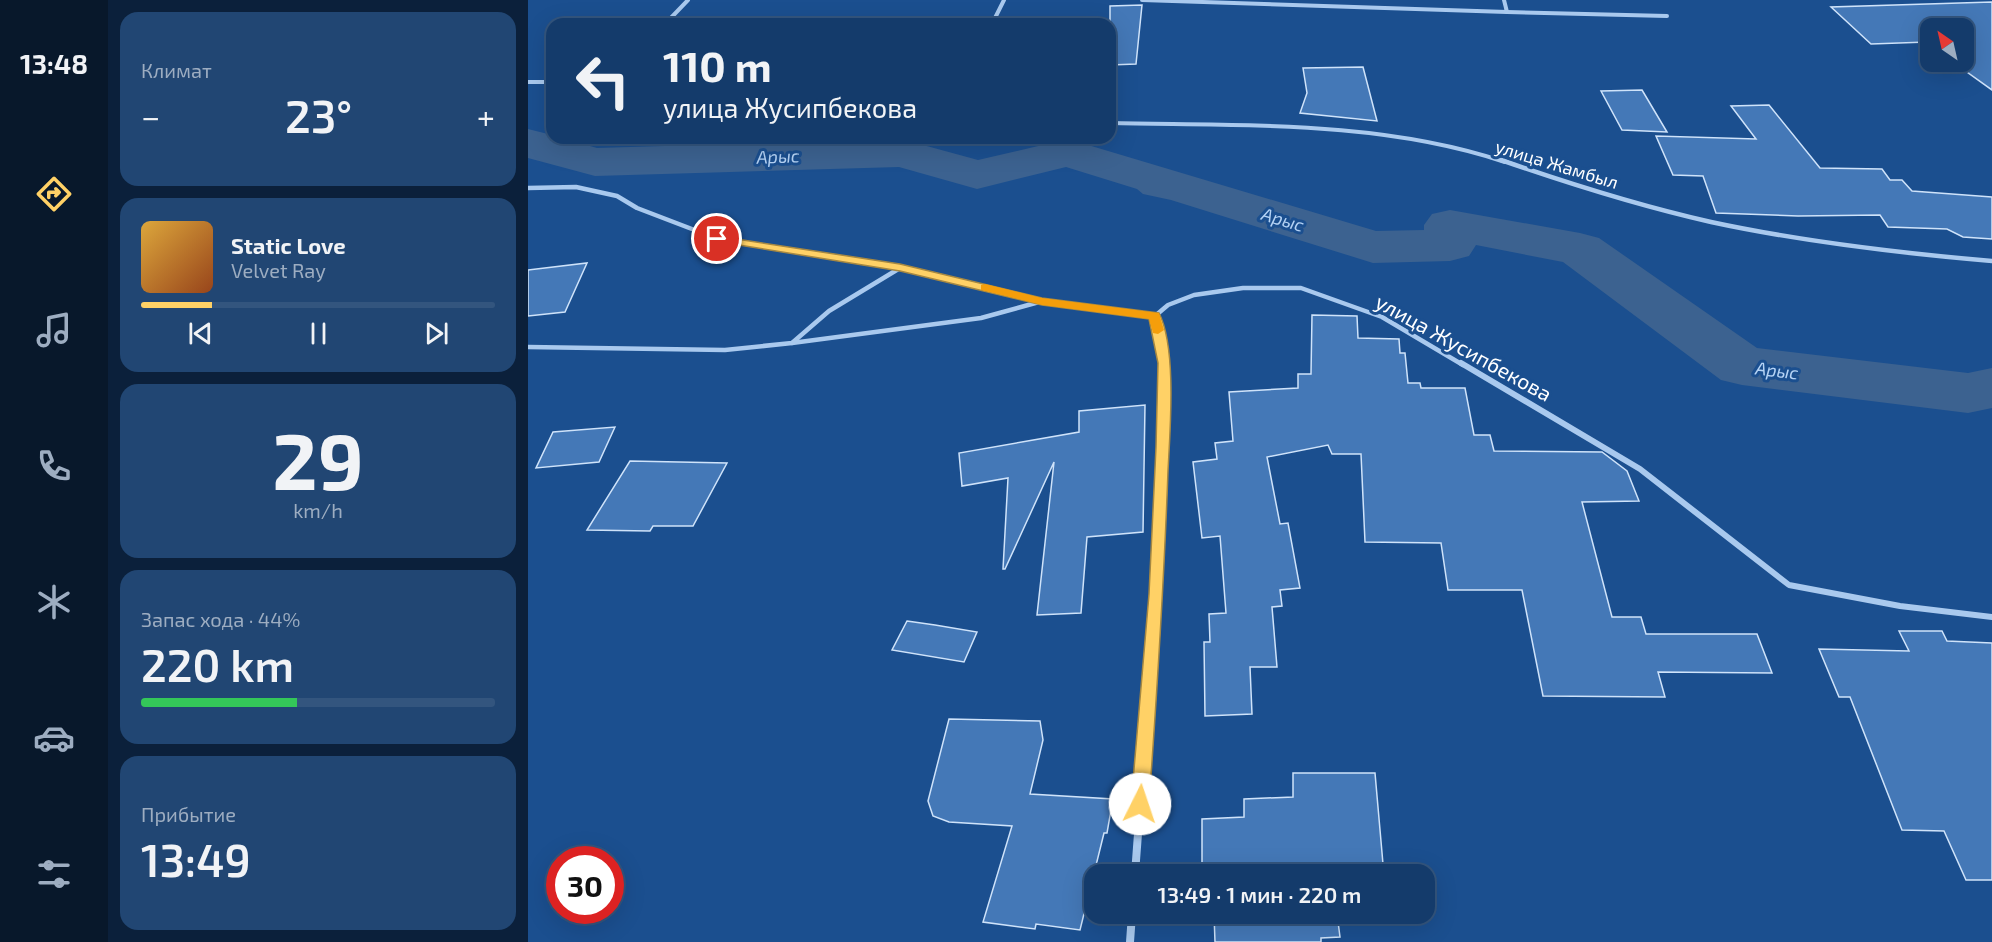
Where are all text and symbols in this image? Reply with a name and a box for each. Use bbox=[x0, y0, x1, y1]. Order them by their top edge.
north arrow bbox=[1920, 18, 1974, 72]
map controls bbox=[1920, 18, 1974, 72]
text: 110 m bbox=[663, 40, 772, 90]
icon: left bbox=[564, 42, 642, 120]
text: 13:48 bbox=[20, 47, 88, 79]
text: Климат bbox=[141, 58, 212, 82]
text: 23° bbox=[285, 88, 352, 142]
text: улица Жусипбекова bbox=[663, 91, 917, 123]
text: − bbox=[141, 96, 160, 136]
text: + bbox=[477, 96, 495, 136]
street label: улица Жамбыл bbox=[1493, 135, 1621, 193]
water label: Арыс bbox=[755, 144, 800, 168]
icon: directions bbox=[33, 173, 75, 215]
water label: Арыс bbox=[1258, 202, 1307, 236]
pin bbox=[691, 213, 742, 264]
icon: arrive bbox=[700, 222, 733, 255]
text: Static Love bbox=[231, 232, 346, 258]
text: Velvet Ray bbox=[231, 258, 326, 282]
street label: улица Жусипбекова bbox=[1371, 288, 1557, 407]
icon: music bbox=[33, 309, 75, 351]
icon: previous bbox=[184, 317, 217, 350]
icon: pause bbox=[302, 317, 335, 350]
icon: next bbox=[420, 317, 453, 350]
water label: Арыс bbox=[1753, 356, 1800, 384]
text: 29 bbox=[272, 412, 364, 506]
icon: phone bbox=[33, 445, 75, 487]
text: km/h bbox=[293, 498, 343, 522]
icon: climate bbox=[33, 581, 75, 623]
text: Запас хода · 44% bbox=[141, 607, 300, 631]
text: 220 km bbox=[141, 637, 294, 691]
icon: car bbox=[33, 717, 75, 759]
position arrow bbox=[1108, 772, 1172, 836]
text: Прибытие bbox=[141, 802, 236, 826]
text: 13:49 bbox=[141, 832, 251, 886]
speed limit sign: 30 bbox=[546, 846, 624, 924]
icon: filters bbox=[33, 853, 75, 895]
text: 13:49 · 1 мин · 220 m bbox=[1158, 881, 1361, 907]

